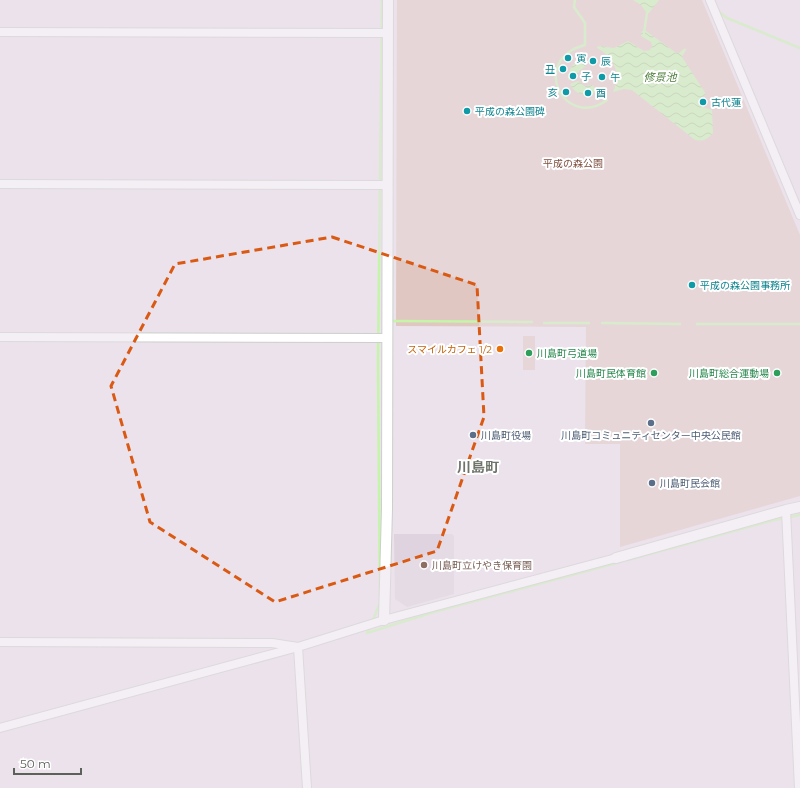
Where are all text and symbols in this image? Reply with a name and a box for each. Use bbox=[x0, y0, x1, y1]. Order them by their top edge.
place label: 寅 bbox=[576, 52, 586, 65]
marker: 寅 bbox=[563, 53, 573, 63]
place label: 辰 bbox=[601, 55, 611, 68]
marker: 辰 bbox=[588, 56, 598, 66]
place label: 丑 bbox=[545, 63, 555, 76]
marker: 丑 bbox=[558, 64, 568, 74]
place label: 子 bbox=[581, 70, 591, 83]
water label: 修景池 bbox=[644, 70, 677, 84]
marker: 子 bbox=[568, 71, 578, 81]
place label: 午 bbox=[610, 71, 620, 84]
marker: 午 bbox=[597, 72, 607, 82]
place label: 亥 bbox=[548, 86, 558, 99]
marker: 亥 bbox=[561, 87, 571, 97]
place label: 酉 bbox=[596, 87, 606, 100]
marker: 酉 bbox=[583, 88, 593, 98]
place label: 古代蓮 bbox=[711, 96, 741, 109]
marker: 古代蓮 bbox=[698, 97, 708, 107]
place label: 平成の森公園碑 bbox=[475, 105, 545, 118]
marker: 平成の森公園碑 bbox=[462, 106, 472, 116]
park label: 平成の森公園 bbox=[543, 157, 603, 170]
place label: 平成の森公園事務所 bbox=[700, 279, 790, 292]
marker: 平成の森公園事務所 bbox=[687, 280, 697, 290]
place label: スマイルカフェ 1/2 bbox=[407, 343, 492, 356]
marker: スマイルカフェ 1/2 bbox=[495, 344, 505, 354]
place label: 川島町弓道場 bbox=[537, 347, 597, 360]
marker: 川島町弓道場 bbox=[524, 348, 534, 358]
place label: 川島町民体育館 bbox=[576, 367, 646, 380]
place label: 川島町総合運動場 bbox=[689, 367, 769, 380]
marker: 川島町民体育館 bbox=[649, 368, 659, 378]
marker: 川島町総合運動場 bbox=[772, 368, 782, 378]
marker: 川島町コミュニティセンター中央公民館 bbox=[646, 418, 656, 428]
place label: 川島町役場 bbox=[481, 429, 531, 442]
place label: 川島町コミュニティセンター中央公民館 bbox=[561, 429, 741, 442]
marker: 川島町役場 bbox=[468, 430, 478, 440]
district label: 川島町 bbox=[457, 458, 499, 476]
place label: 川島町民会館 bbox=[660, 477, 720, 490]
marker: 川島町民会館 bbox=[647, 478, 657, 488]
place label: 川島町立けやき保育園 bbox=[432, 559, 532, 572]
marker: 川島町立けやき保育園 bbox=[419, 560, 429, 570]
scale bar bbox=[14, 750, 81, 776]
text: 50 m bbox=[20, 756, 51, 771]

